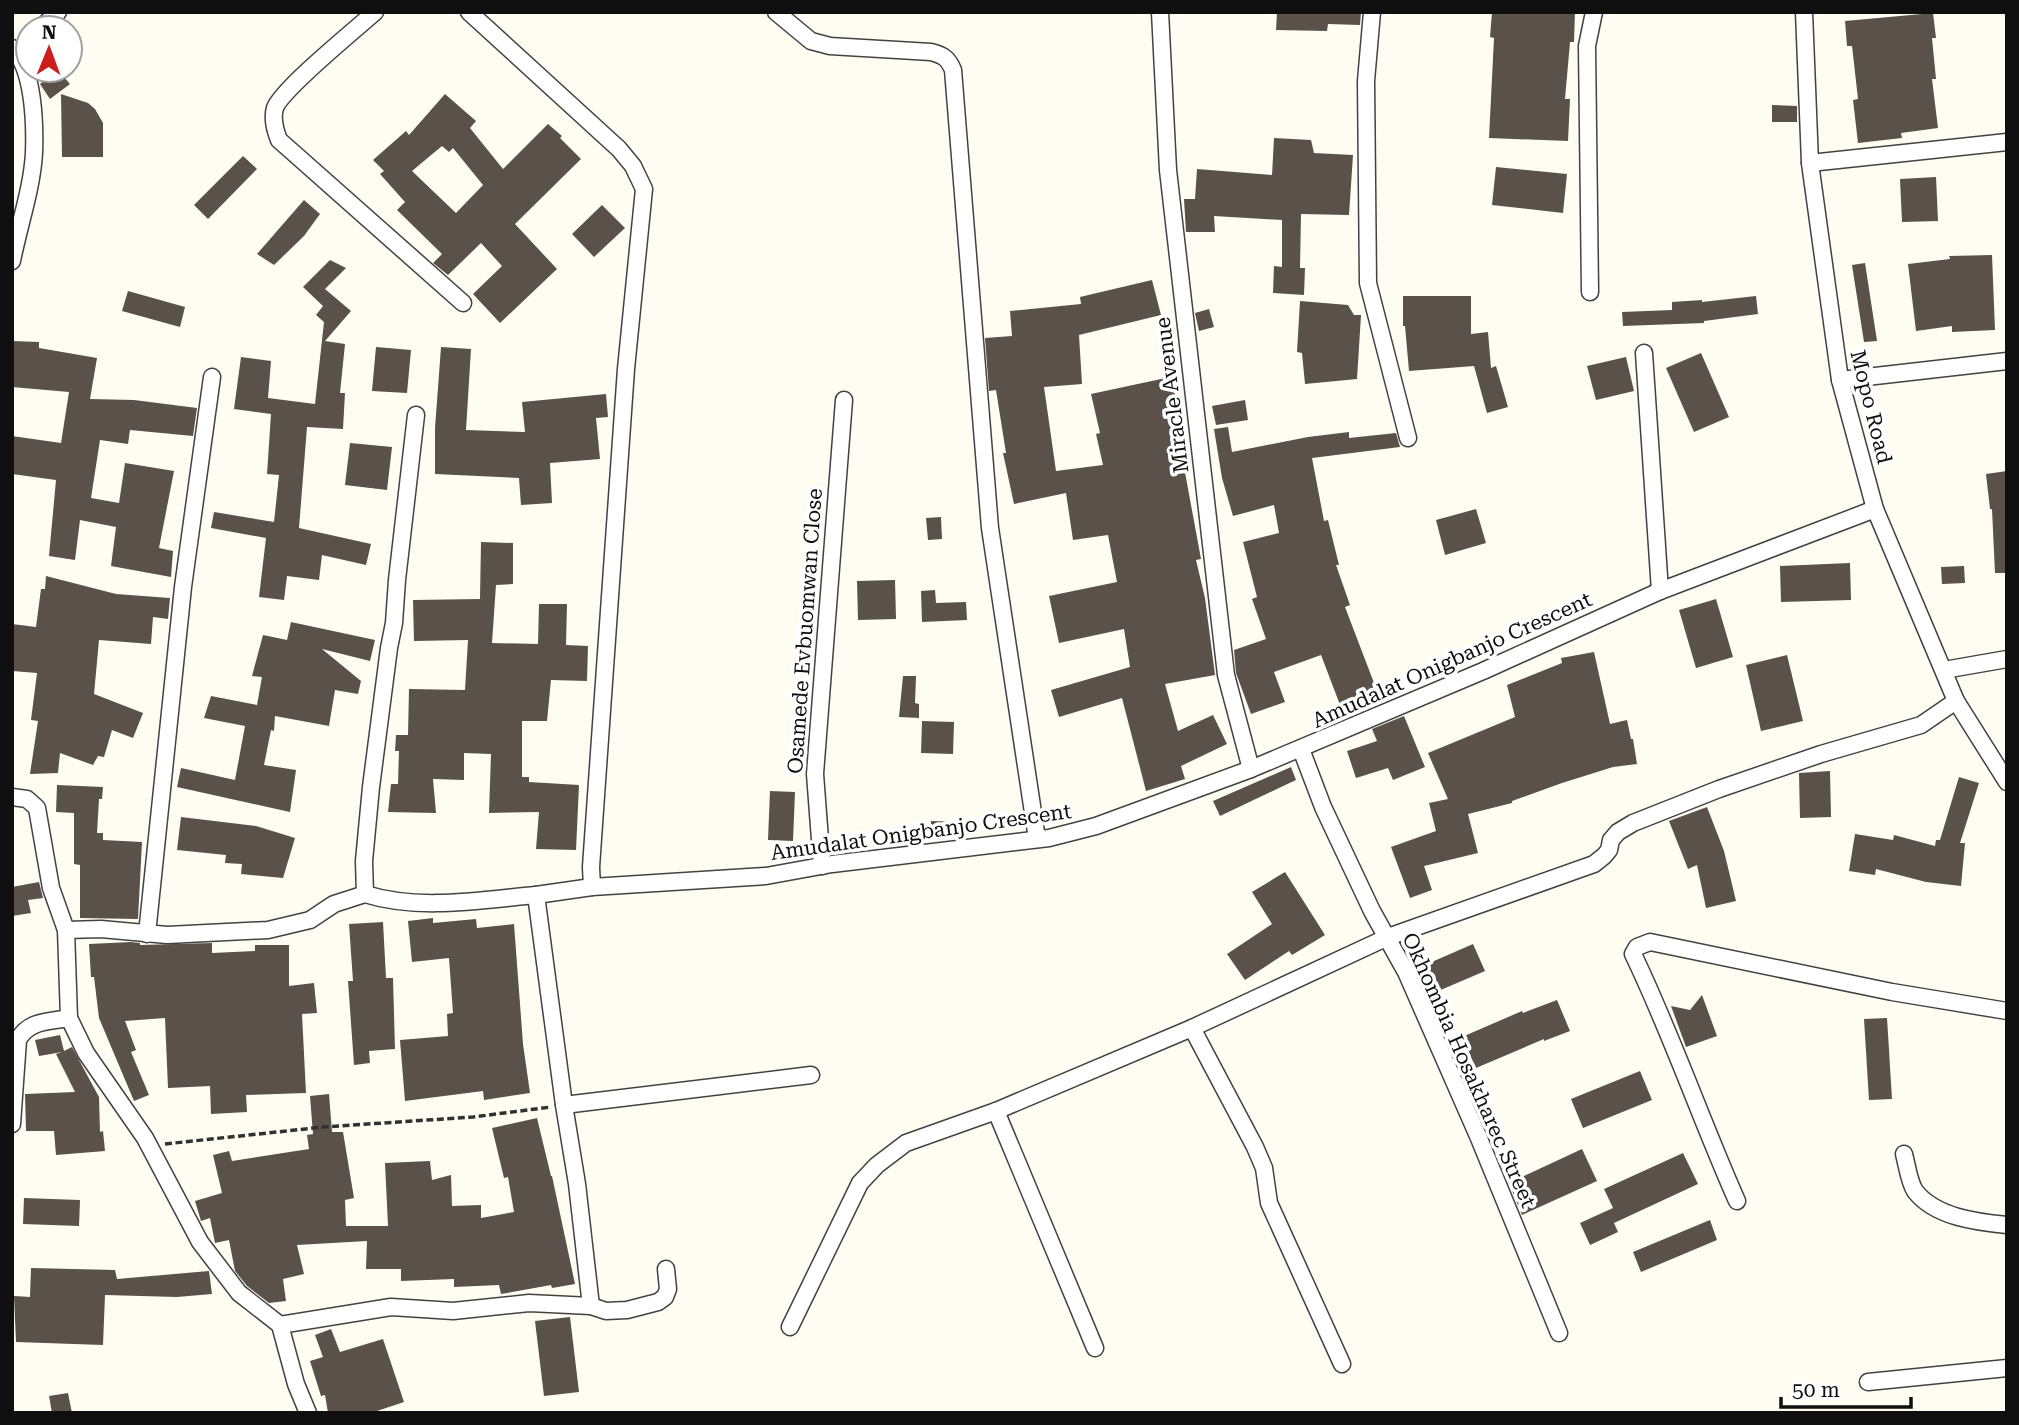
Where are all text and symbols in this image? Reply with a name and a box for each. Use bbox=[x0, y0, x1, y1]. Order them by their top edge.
north arrow bbox=[14, 14, 84, 84]
text: N bbox=[42, 21, 57, 44]
street label: Miracle Avenue bbox=[1151, 316, 1193, 474]
street label: Mopo Road bbox=[1845, 348, 1897, 467]
street label: Osamede Evbuomwan Close bbox=[783, 487, 827, 775]
street label: Amudalat Onigbanjo Crescent bbox=[1308, 587, 1596, 733]
street label: Amudalat Onigbanjo Crescent bbox=[769, 799, 1073, 865]
street label: Okhombia Hosakharec Street bbox=[1397, 929, 1541, 1211]
scale bar bbox=[1781, 1366, 1910, 1410]
text: 50 m bbox=[1792, 1378, 1840, 1402]

